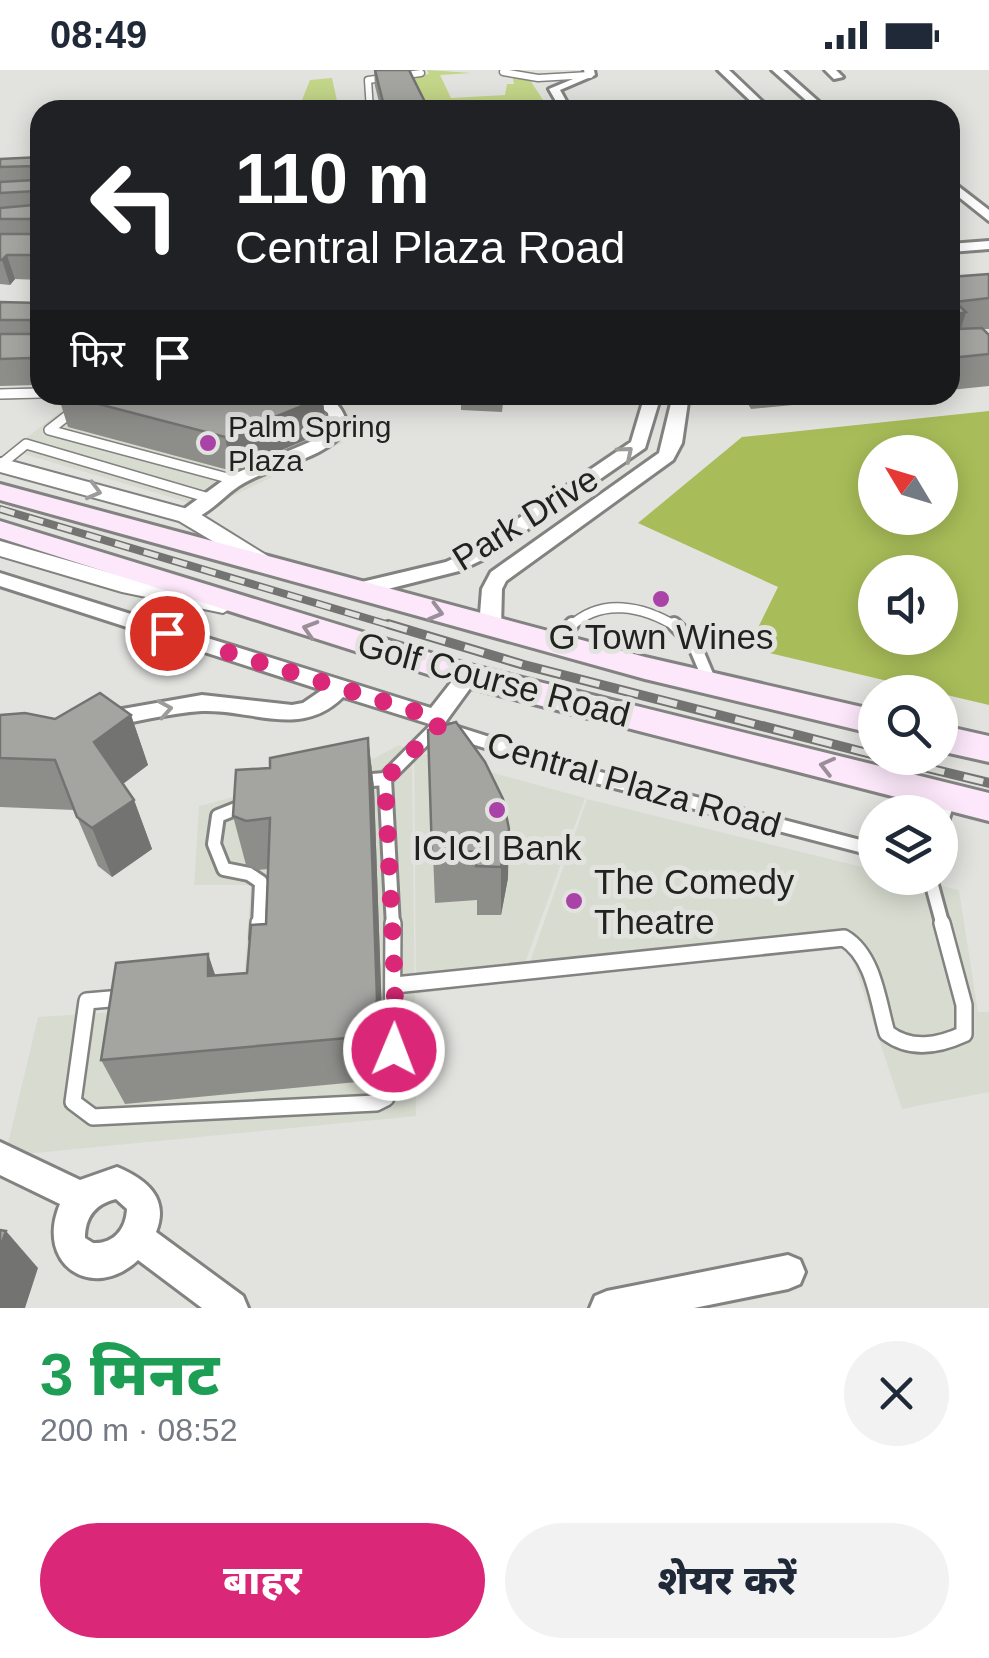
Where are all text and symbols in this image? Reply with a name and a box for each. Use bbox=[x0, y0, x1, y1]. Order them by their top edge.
text: 08:49 bbox=[50, 14, 147, 56]
icon: left bbox=[70, 140, 200, 270]
text: 110 m bbox=[235, 140, 430, 218]
text: Central Plaza Road bbox=[235, 222, 625, 273]
icon: arrive bbox=[145, 330, 200, 385]
text: फिर bbox=[70, 333, 125, 375]
place label: Palm Spring Plaza bbox=[228, 410, 391, 477]
marker: Palm Spring Plaza bbox=[197, 432, 219, 454]
north arrow bbox=[858, 435, 958, 535]
map controls bbox=[858, 435, 958, 895]
one-way arrow bbox=[615, 446, 633, 464]
street label: Park Drive bbox=[445, 458, 605, 578]
one-way arrow bbox=[85, 479, 102, 500]
button: sound bbox=[858, 555, 958, 655]
marker: G Town Wines bbox=[650, 588, 672, 610]
pin bbox=[125, 591, 210, 676]
one-way arrow bbox=[427, 600, 444, 621]
icon: arrive bbox=[140, 606, 195, 661]
place label: G Town Wines bbox=[549, 617, 774, 656]
one-way arrow bbox=[302, 620, 319, 641]
street label: Golf Course Road bbox=[354, 624, 634, 734]
button: search bbox=[858, 675, 958, 775]
one-way arrow bbox=[157, 699, 173, 720]
street label: Central Plaza Road bbox=[483, 723, 785, 845]
one-way arrow bbox=[818, 757, 835, 778]
button: layers bbox=[858, 795, 958, 895]
marker: ICICI Bank bbox=[486, 799, 508, 821]
place label: ICICI Bank bbox=[412, 828, 582, 867]
place label: The Comedy Theatre bbox=[594, 862, 795, 941]
marker: The Comedy Theatre bbox=[563, 890, 585, 912]
position arrow bbox=[342, 998, 446, 1102]
text: 3 मिनट bbox=[40, 1341, 219, 1408]
button: close bbox=[844, 1341, 949, 1446]
text: 200 m · 08:52 bbox=[40, 1412, 237, 1448]
button: बाहर bbox=[40, 1523, 485, 1638]
button: शेयर करें bbox=[505, 1523, 949, 1638]

